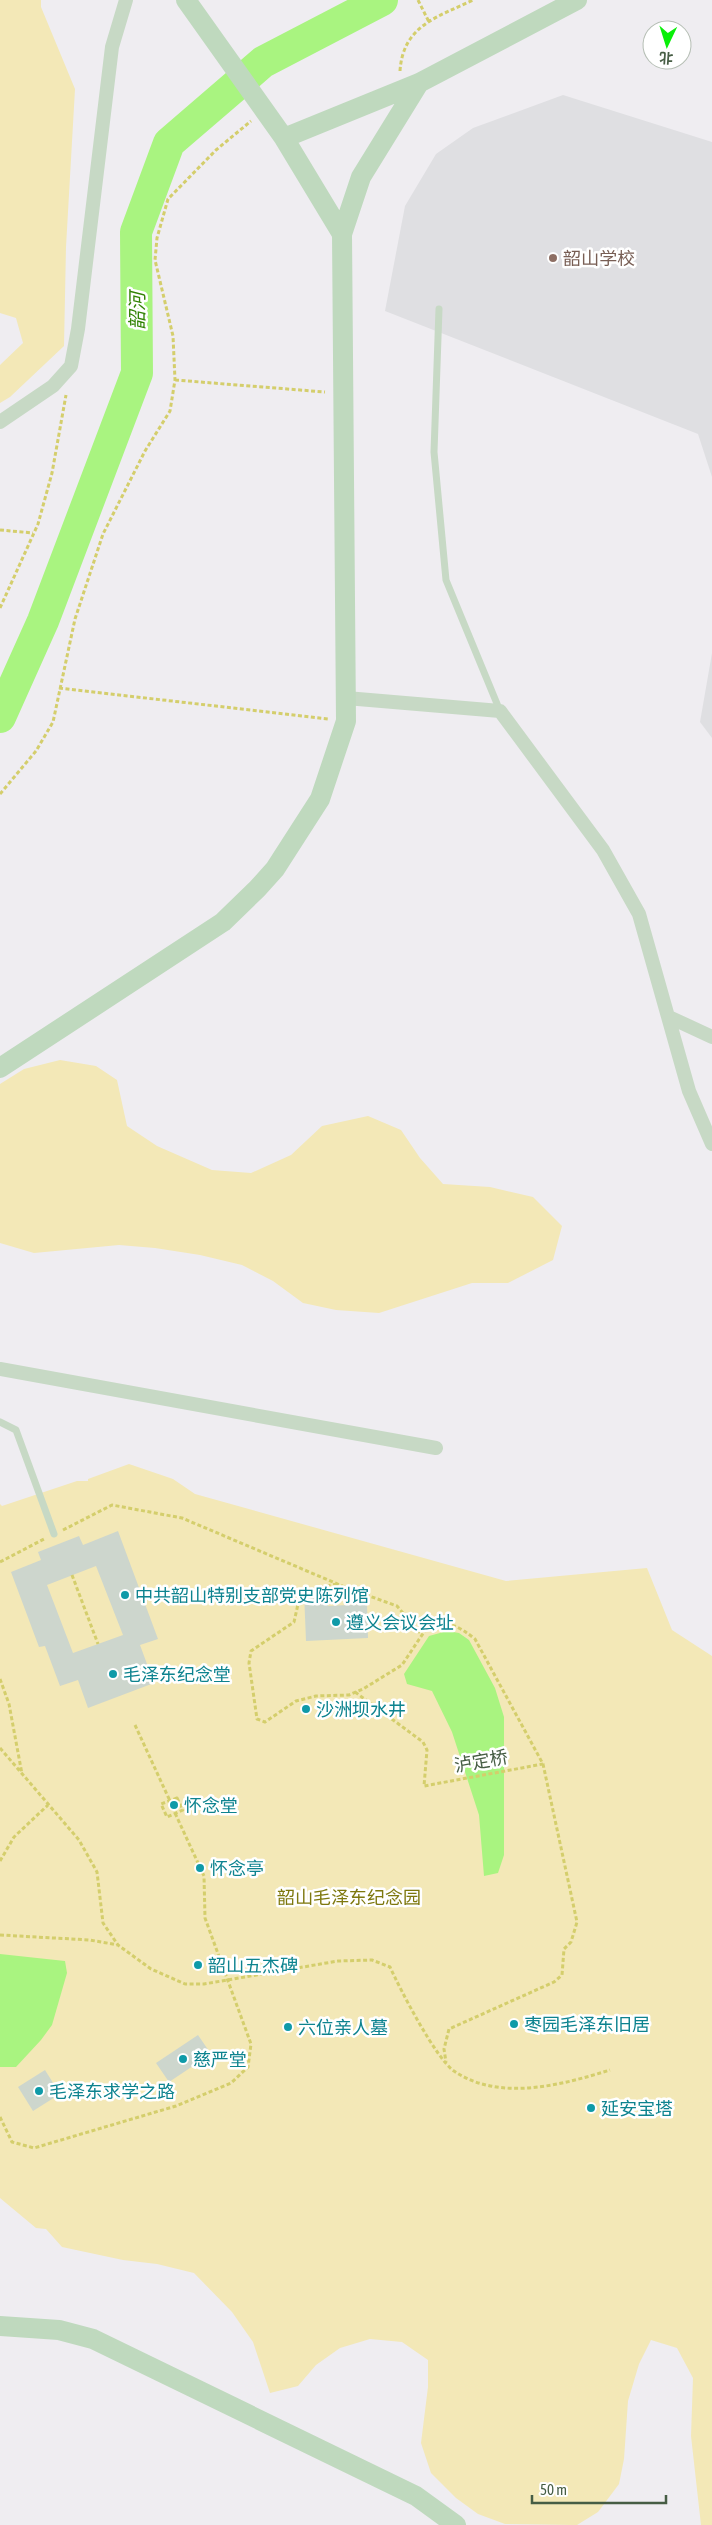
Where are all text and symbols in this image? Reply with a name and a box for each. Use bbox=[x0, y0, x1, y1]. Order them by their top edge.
north arrow bbox=[642, 20, 692, 70]
text: 北 bbox=[659, 49, 674, 66]
place label: 韶山学校 bbox=[563, 248, 635, 269]
marker: 韶山学校 bbox=[547, 252, 559, 264]
water label: 韶河 bbox=[126, 288, 148, 330]
place label: 中共韶山特别支部党史陈列馆 bbox=[135, 1585, 369, 1606]
marker: 中共韶山特别支部党史陈列馆 bbox=[119, 1589, 131, 1601]
place label: 遵义会议会址 bbox=[346, 1612, 454, 1633]
marker: 遵义会议会址 bbox=[330, 1616, 342, 1628]
place label: 毛泽东纪念堂 bbox=[123, 1664, 231, 1685]
marker: 毛泽东纪念堂 bbox=[107, 1668, 119, 1680]
place label: 沙洲坝水井 bbox=[316, 1699, 406, 1720]
marker: 沙洲坝水井 bbox=[300, 1703, 312, 1715]
street label: 泸定桥 bbox=[453, 1746, 509, 1776]
place label: 怀念堂 bbox=[184, 1795, 238, 1816]
marker: 怀念堂 bbox=[168, 1799, 180, 1811]
place label: 怀念亭 bbox=[210, 1858, 264, 1879]
marker: 怀念亭 bbox=[194, 1862, 206, 1874]
park label: 韶山毛泽东纪念园 bbox=[277, 1887, 421, 1908]
place label: 韶山五杰碑 bbox=[208, 1955, 298, 1976]
marker: 韶山五杰碑 bbox=[192, 1959, 204, 1971]
place label: 枣园毛泽东旧居 bbox=[524, 2014, 650, 2035]
place label: 六位亲人墓 bbox=[298, 2017, 388, 2038]
marker: 枣园毛泽东旧居 bbox=[508, 2018, 520, 2030]
marker: 六位亲人墓 bbox=[282, 2021, 294, 2033]
place label: 慈严堂 bbox=[193, 2049, 247, 2070]
marker: 慈严堂 bbox=[177, 2053, 189, 2065]
place label: 毛泽东求学之路 bbox=[49, 2081, 175, 2102]
marker: 毛泽东求学之路 bbox=[33, 2085, 45, 2097]
place label: 延安宝塔 bbox=[601, 2098, 673, 2119]
marker: 延安宝塔 bbox=[585, 2102, 597, 2114]
scale bar bbox=[532, 2472, 666, 2504]
text: 50 m bbox=[540, 2481, 567, 2498]

